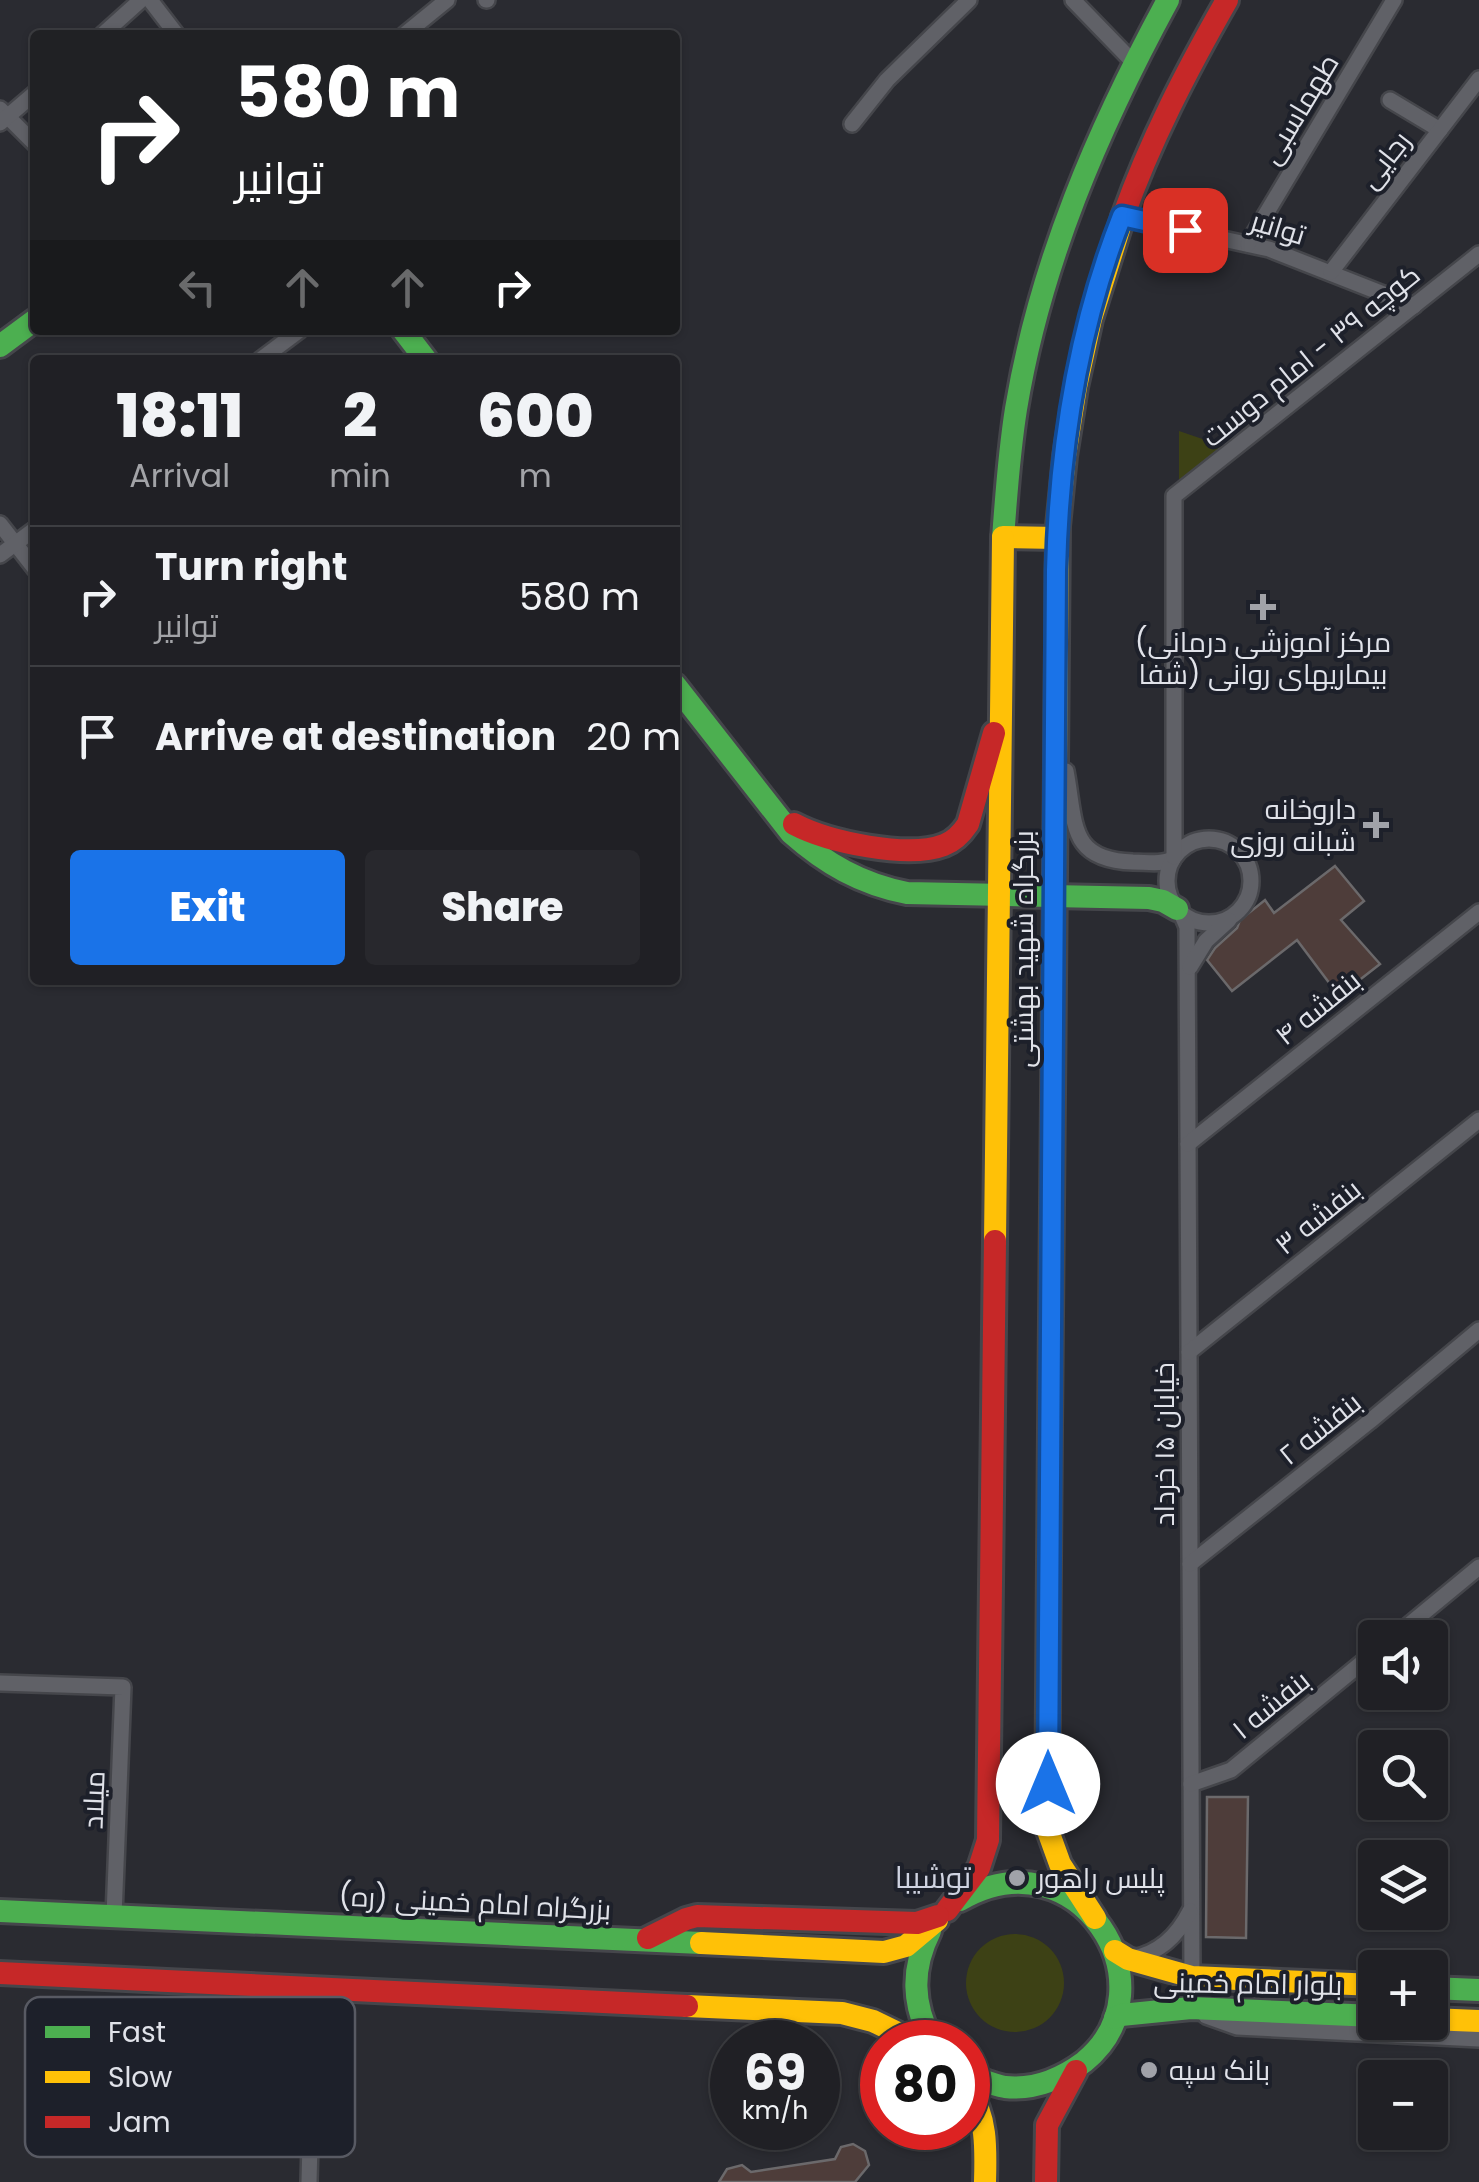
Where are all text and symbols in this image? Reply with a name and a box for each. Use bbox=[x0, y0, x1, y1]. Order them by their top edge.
text: 580 m bbox=[235, 43, 460, 142]
street label: طهماسبی bbox=[1252, 46, 1348, 172]
icon: right bbox=[70, 70, 200, 200]
street label: رجایی bbox=[1350, 123, 1420, 197]
text: توانیر bbox=[235, 147, 324, 210]
pin bbox=[1143, 188, 1228, 273]
street label: توانیر bbox=[1244, 201, 1311, 255]
icon: arrive bbox=[1158, 203, 1213, 258]
street label: کوچه ۳۹ - امام دوست bbox=[1194, 256, 1428, 456]
icon: left bbox=[170, 260, 225, 315]
icon: ahead bbox=[275, 260, 330, 315]
icon: ahead bbox=[380, 260, 435, 315]
icon: right bbox=[485, 260, 540, 315]
text: 18:11 bbox=[116, 374, 243, 458]
text: 2 bbox=[343, 374, 377, 458]
text: 600 bbox=[477, 374, 594, 458]
text: Arrival bbox=[129, 453, 230, 498]
text: min bbox=[329, 453, 391, 498]
text: m bbox=[519, 453, 552, 498]
text: Turn right bbox=[155, 540, 347, 593]
icon: right bbox=[70, 569, 125, 624]
text: 580 m bbox=[519, 570, 640, 623]
marker: (مرکز آموزشی درمانی بیماریهای روانی (شفا bbox=[1250, 594, 1276, 620]
text: توانیر bbox=[155, 603, 218, 648]
place label: (مرکز آموزشی درمانی بیماریهای روانی (شفا bbox=[1135, 623, 1391, 694]
icon: arrive bbox=[70, 709, 125, 764]
text: Arrive at destination bbox=[155, 710, 556, 763]
text: 20 m bbox=[586, 710, 681, 763]
place label: داروخانه شبانه روزی bbox=[1230, 790, 1356, 861]
marker: داروخانه شبانه روزی bbox=[1365, 814, 1387, 836]
street label: بزرگراه شهید بهشتی bbox=[1004, 830, 1043, 1068]
button: Exit bbox=[70, 850, 345, 965]
button: Share bbox=[365, 850, 640, 965]
street label: بنفشه ۴ bbox=[1267, 961, 1369, 1055]
street label: بنفشه ۳ bbox=[1267, 1170, 1369, 1264]
street label: خیابان ۱۵ خرداد bbox=[1145, 1362, 1184, 1526]
street label: بنفشه ۲ bbox=[1270, 1384, 1370, 1474]
map controls bbox=[1358, 1620, 1448, 2150]
button: sound bbox=[1358, 1620, 1448, 1710]
street label: بنفشه ۱ bbox=[1224, 1662, 1318, 1748]
button: search bbox=[1358, 1730, 1448, 1820]
position arrow bbox=[996, 1732, 1100, 1836]
street label: میلاد bbox=[73, 1770, 115, 1830]
button: layers bbox=[1358, 1840, 1448, 1930]
district label: توشیبا bbox=[895, 1856, 971, 1899]
place label: پلیس راهور bbox=[1035, 1859, 1165, 1898]
marker: پلیس راهور bbox=[1006, 1867, 1028, 1889]
street label: بزرگراه امام خمینی (ره) bbox=[338, 1876, 612, 1930]
button: + bbox=[1358, 1950, 1448, 2040]
street label: بلوار امام خمینی bbox=[1153, 1963, 1343, 2005]
legend bbox=[25, 1997, 355, 2157]
text: Fast bbox=[108, 2013, 166, 2052]
speed limit sign: 80 bbox=[860, 2020, 990, 2150]
text: 69 bbox=[744, 2037, 806, 2108]
place label: بانک سپه bbox=[1169, 2051, 1270, 2090]
text: Slow bbox=[108, 2058, 172, 2097]
marker: بانک سپه bbox=[1138, 2059, 1160, 2081]
button: − bbox=[1358, 2060, 1448, 2150]
text: km/h bbox=[742, 2093, 808, 2128]
text: Jam bbox=[108, 2103, 171, 2142]

